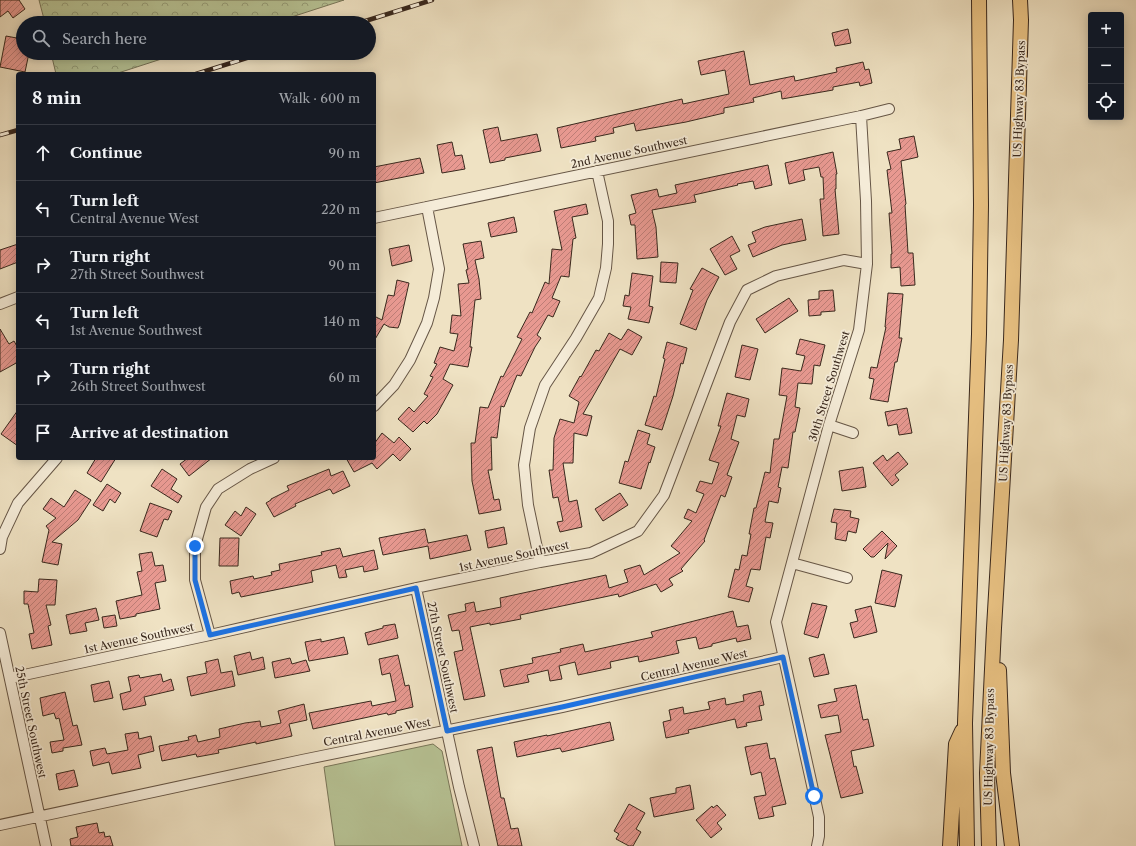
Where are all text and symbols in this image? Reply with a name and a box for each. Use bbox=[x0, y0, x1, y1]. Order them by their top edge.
map controls bbox=[1088, 12, 1124, 120]
button: + bbox=[1088, 12, 1124, 48]
search box bbox=[16, 16, 376, 60]
icon: search bbox=[30, 27, 52, 49]
text: Search here bbox=[62, 29, 147, 48]
street label: US Highway 83 Bypass bbox=[1010, 40, 1028, 158]
button: − bbox=[1088, 48, 1124, 84]
button: locate bbox=[1088, 84, 1124, 120]
text: 8 min bbox=[32, 88, 81, 108]
text: Walk · 600 m bbox=[279, 90, 360, 106]
street label: 2nd Avenue Southwest bbox=[570, 133, 689, 171]
icon: ahead bbox=[32, 142, 54, 164]
text: Continue bbox=[70, 143, 142, 162]
text: 90 m bbox=[329, 145, 360, 161]
text: Turn left bbox=[70, 191, 139, 210]
icon: left bbox=[32, 198, 54, 220]
text: 220 m bbox=[321, 201, 360, 217]
text: Central Avenue West bbox=[70, 210, 199, 226]
text: Turn right bbox=[70, 247, 150, 266]
icon: right bbox=[32, 254, 54, 276]
text: 90 m bbox=[329, 257, 360, 273]
text: 27th Street Southwest bbox=[70, 266, 204, 282]
text: Turn left bbox=[70, 303, 139, 322]
icon: left bbox=[32, 310, 54, 332]
text: 140 m bbox=[323, 313, 360, 329]
text: 1st Avenue Southwest bbox=[70, 322, 202, 338]
street label: 30th Street Southwest bbox=[805, 329, 853, 443]
text: Turn right bbox=[70, 359, 150, 378]
street label: US Highway 83 Bypass bbox=[996, 364, 1016, 482]
icon: right bbox=[32, 366, 54, 388]
text: 60 m bbox=[329, 369, 360, 385]
text: 26th Street Southwest bbox=[70, 378, 206, 394]
icon: arrive bbox=[32, 422, 54, 444]
text: Arrive at destination bbox=[70, 423, 229, 442]
route end bbox=[186, 537, 204, 555]
street label: 1st Avenue Southwest bbox=[458, 537, 570, 574]
street label: 27th Street Southwest bbox=[424, 600, 462, 714]
street label: 1st Avenue Southwest bbox=[83, 619, 195, 656]
street label: Central Avenue West bbox=[639, 646, 749, 684]
street label: 25th Street Southwest bbox=[12, 665, 50, 779]
street label: US Highway 83 Bypass bbox=[981, 688, 997, 806]
street label: Central Avenue West bbox=[322, 715, 432, 749]
route start bbox=[805, 787, 823, 805]

